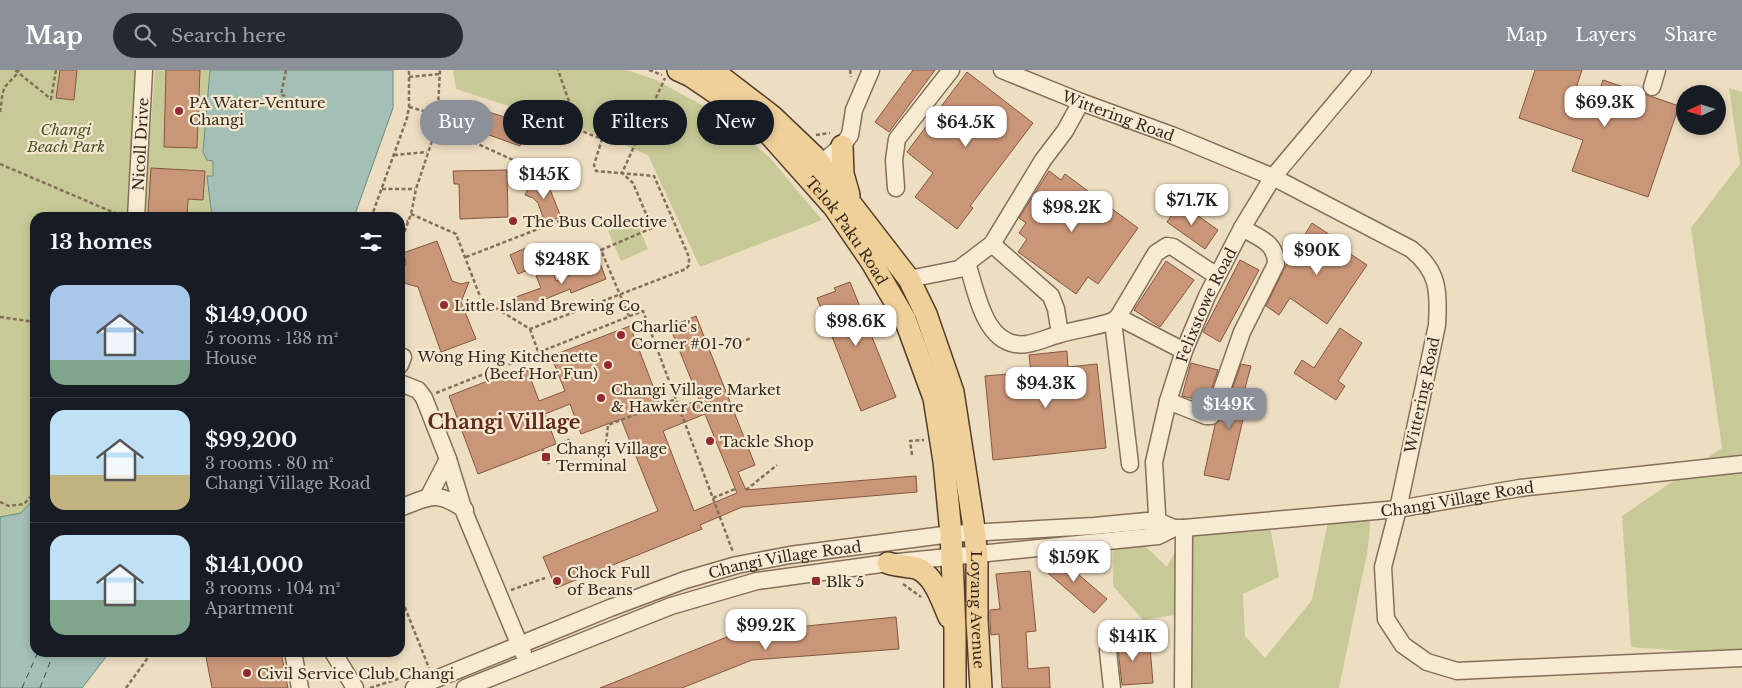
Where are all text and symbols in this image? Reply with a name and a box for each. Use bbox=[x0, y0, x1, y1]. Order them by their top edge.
search box bbox=[113, 13, 463, 58]
text: Map bbox=[25, 21, 83, 50]
icon: search bbox=[131, 21, 159, 49]
text: Search here bbox=[171, 24, 286, 47]
text: Map bbox=[1506, 24, 1547, 46]
text: Layers bbox=[1575, 24, 1636, 46]
text: Share bbox=[1664, 24, 1717, 46]
pin: $69.3K bbox=[1564, 85, 1646, 128]
north arrow bbox=[1676, 85, 1726, 135]
map controls bbox=[1676, 85, 1726, 135]
street label: Wittering Road bbox=[1059, 86, 1177, 145]
text: $69.3K bbox=[1576, 92, 1634, 112]
place label: PA Water-Venture Changi bbox=[189, 93, 326, 129]
street label: Nicoll Drive bbox=[128, 97, 152, 191]
chip: Buy bbox=[420, 100, 493, 145]
chip: Rent bbox=[503, 100, 583, 145]
chip: Filters bbox=[593, 100, 687, 145]
chip: New bbox=[697, 100, 774, 145]
marker: PA Water-Venture Changi bbox=[173, 105, 185, 117]
pin: $64.5K bbox=[925, 106, 1007, 148]
text: $64.5K bbox=[937, 112, 995, 132]
park label: Changi Beach Park bbox=[26, 120, 105, 156]
pin: $145K bbox=[509, 158, 579, 200]
text: $145K bbox=[519, 164, 569, 184]
street label: Telok Paku Road bbox=[802, 172, 892, 288]
pin: $71.7K bbox=[1151, 184, 1233, 226]
pin: $98.2K bbox=[1031, 190, 1113, 233]
text: $71.7K bbox=[1166, 190, 1218, 210]
text: $98.2K bbox=[1043, 197, 1101, 217]
place label: The Bus Collective bbox=[523, 212, 667, 231]
marker: The Bus Collective bbox=[507, 215, 519, 227]
icon: filters bbox=[357, 228, 385, 256]
text: 13 homes bbox=[50, 229, 152, 255]
pin: $90K bbox=[1287, 234, 1347, 276]
text: $90K bbox=[1294, 240, 1340, 260]
pin: $248K bbox=[527, 242, 597, 285]
street label: Felixstowe Road bbox=[1171, 244, 1240, 365]
text: $248K bbox=[535, 249, 589, 269]
place label: Little Island Brewing Co bbox=[454, 296, 640, 315]
marker: Little Island Brewing Co bbox=[438, 299, 450, 311]
text: $149,000 bbox=[205, 302, 308, 328]
pin: $98.6K bbox=[815, 304, 897, 347]
icon: home bbox=[90, 305, 150, 365]
text: $98.6K bbox=[826, 311, 886, 331]
place label: Charlie's Corner #01-70 bbox=[631, 317, 742, 353]
text: 5 rooms · 138 m² bbox=[205, 328, 338, 348]
marker: Charlie's Corner #01-70 bbox=[615, 329, 627, 341]
street label: Wittering Road bbox=[1400, 335, 1444, 456]
place label: Wong Hing Kitchenette (Beef Hor Fun) bbox=[417, 347, 598, 383]
text: House bbox=[205, 348, 257, 368]
marker: Wong Hing Kitchenette (Beef Hor Fun) bbox=[602, 359, 614, 371]
pin: $94.3K bbox=[1005, 366, 1087, 409]
text: $94.3K bbox=[1016, 373, 1076, 393]
place label: Changi Village Market & Hawker Centre bbox=[611, 380, 781, 416]
pin: $149K bbox=[1194, 388, 1264, 430]
marker: Changi Village Market & Hawker Centre bbox=[595, 392, 607, 404]
text: $149K bbox=[1203, 394, 1255, 414]
district label: Changi Village bbox=[427, 410, 581, 434]
text: $99,200 bbox=[205, 427, 297, 453]
icon: home bbox=[90, 430, 150, 490]
place label: Tackle Shop bbox=[720, 432, 814, 451]
marker: Tackle Shop bbox=[704, 435, 716, 447]
place label: Changi Village Terminal bbox=[556, 439, 667, 475]
marker: Changi Village Terminal bbox=[540, 451, 552, 463]
text: 3 rooms · 80 m² bbox=[205, 453, 333, 473]
text: Changi Village Road bbox=[205, 473, 371, 493]
street label: Changi Village Road bbox=[1380, 477, 1535, 520]
street label: Changi Village Road bbox=[706, 536, 863, 582]
pin: $159K bbox=[1039, 540, 1109, 583]
text: $159K bbox=[1049, 547, 1099, 567]
street label: Loyang Avenue bbox=[968, 551, 989, 669]
text: $141,000 bbox=[205, 552, 303, 578]
icon: home bbox=[90, 555, 150, 615]
place label: Chock Full of Beans bbox=[567, 563, 651, 599]
place label: Blk 5 bbox=[826, 572, 864, 591]
marker: Chock Full of Beans bbox=[551, 575, 563, 587]
marker: Blk 5 bbox=[810, 575, 822, 587]
text: 3 rooms · 104 m² bbox=[205, 578, 340, 598]
text: Apartment bbox=[205, 598, 294, 618]
pin: $99.2K bbox=[725, 608, 807, 651]
text: $99.2K bbox=[736, 615, 796, 635]
pin: $141K bbox=[1098, 620, 1168, 662]
text: $141K bbox=[1109, 626, 1157, 646]
place label: Civil Service Club Changi bbox=[257, 664, 454, 683]
marker: Civil Service Club Changi bbox=[241, 667, 253, 679]

